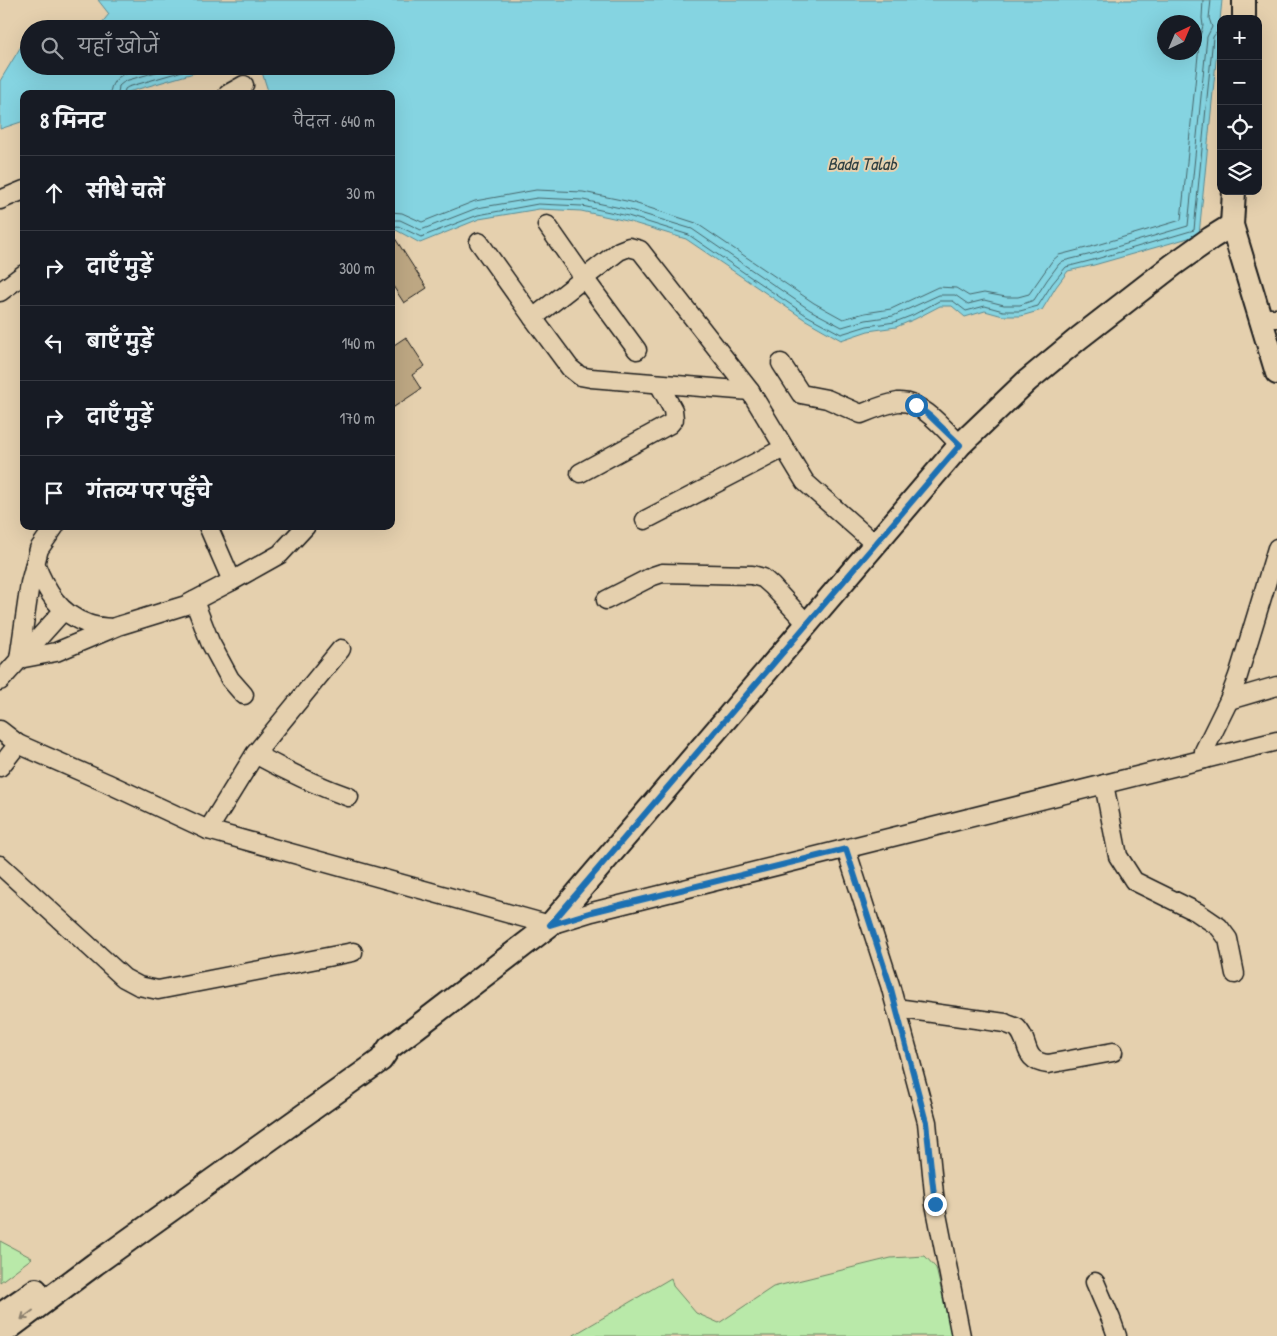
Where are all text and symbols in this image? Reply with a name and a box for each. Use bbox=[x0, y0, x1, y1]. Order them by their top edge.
north arrow bbox=[1157, 15, 1202, 60]
map controls bbox=[1217, 15, 1262, 195]
button: + bbox=[1217, 15, 1262, 60]
search box bbox=[20, 20, 395, 75]
text: यहाँ खोजें bbox=[78, 33, 159, 59]
icon: search bbox=[38, 34, 66, 62]
button: − bbox=[1217, 60, 1262, 105]
button: locate bbox=[1217, 105, 1262, 150]
text: 8 मिनट bbox=[40, 106, 105, 135]
text: पैदल · 640 m bbox=[293, 110, 375, 132]
button: layers bbox=[1217, 150, 1262, 195]
water label: Bada Talab bbox=[827, 151, 898, 176]
text: सीधे चलें bbox=[87, 178, 164, 204]
icon: ahead bbox=[40, 179, 68, 207]
text: 30 m bbox=[346, 182, 375, 204]
text: दाएँ मुड़ें bbox=[87, 253, 153, 279]
icon: right bbox=[40, 254, 68, 282]
text: 300 m bbox=[339, 257, 375, 279]
text: बाएँ मुड़ें bbox=[87, 328, 153, 354]
icon: left bbox=[40, 329, 68, 357]
text: 140 m bbox=[341, 332, 375, 354]
route start bbox=[905, 394, 928, 417]
text: दाएँ मुड़ें bbox=[87, 403, 153, 429]
icon: right bbox=[40, 404, 68, 432]
text: 170 m bbox=[340, 407, 375, 429]
text: गंतव्य पर पहुँचे bbox=[87, 478, 211, 504]
icon: arrive bbox=[40, 479, 68, 507]
route end bbox=[924, 1193, 947, 1216]
one-way arrow bbox=[20, 1310, 34, 1320]

